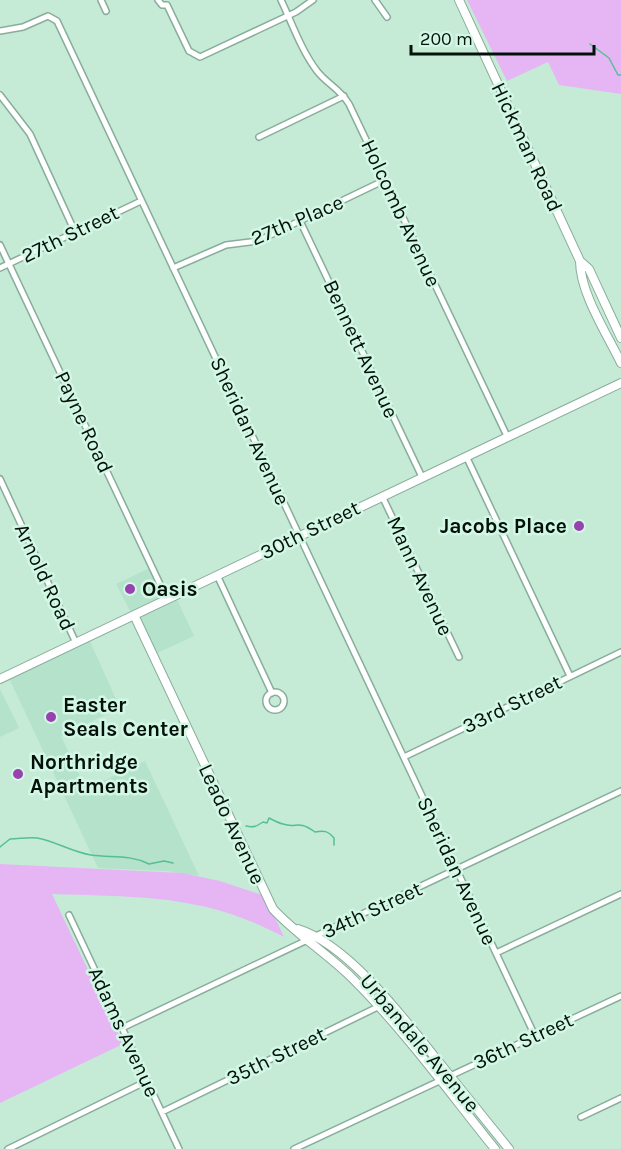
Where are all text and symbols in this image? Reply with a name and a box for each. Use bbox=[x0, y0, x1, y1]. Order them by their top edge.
scale bar bbox=[411, 18, 594, 56]
text: 200 m bbox=[420, 28, 473, 50]
street label: Hickman Road bbox=[487, 78, 567, 216]
street label: Holcomb Avenue bbox=[356, 135, 446, 291]
street label: 27th Place bbox=[247, 190, 347, 250]
street label: 27th Street bbox=[17, 200, 123, 268]
street label: Bennett Avenue bbox=[318, 276, 404, 422]
street label: Sheridan Avenue bbox=[205, 353, 295, 509]
street label: Payne Road bbox=[50, 367, 118, 477]
street label: 30th Street bbox=[256, 495, 364, 564]
street label: Mann Avenue bbox=[382, 513, 458, 639]
place label: Jacobs Place bbox=[440, 514, 567, 538]
marker: Jacobs Place bbox=[572, 519, 586, 533]
street label: Arnold Road bbox=[10, 520, 80, 634]
place label: Oasis bbox=[142, 577, 198, 601]
marker: Oasis bbox=[123, 582, 137, 596]
street label: 33rd Street bbox=[458, 670, 566, 738]
place label: Easter Seals Center bbox=[63, 693, 189, 741]
marker: Easter Seals Center bbox=[44, 710, 58, 724]
place label: Northridge Apartments bbox=[30, 750, 148, 798]
street label: Leado Avenue bbox=[194, 760, 270, 888]
marker: Northridge Apartments bbox=[11, 767, 25, 781]
street label: Sheridan Avenue bbox=[412, 793, 502, 949]
street label: 34th Street bbox=[318, 876, 426, 944]
street label: Adams Avenue bbox=[83, 963, 165, 1101]
street label: Urbandale Avenue bbox=[355, 969, 485, 1117]
street label: 36th Street bbox=[469, 1007, 577, 1075]
street label: 35th Street bbox=[222, 1022, 330, 1090]

